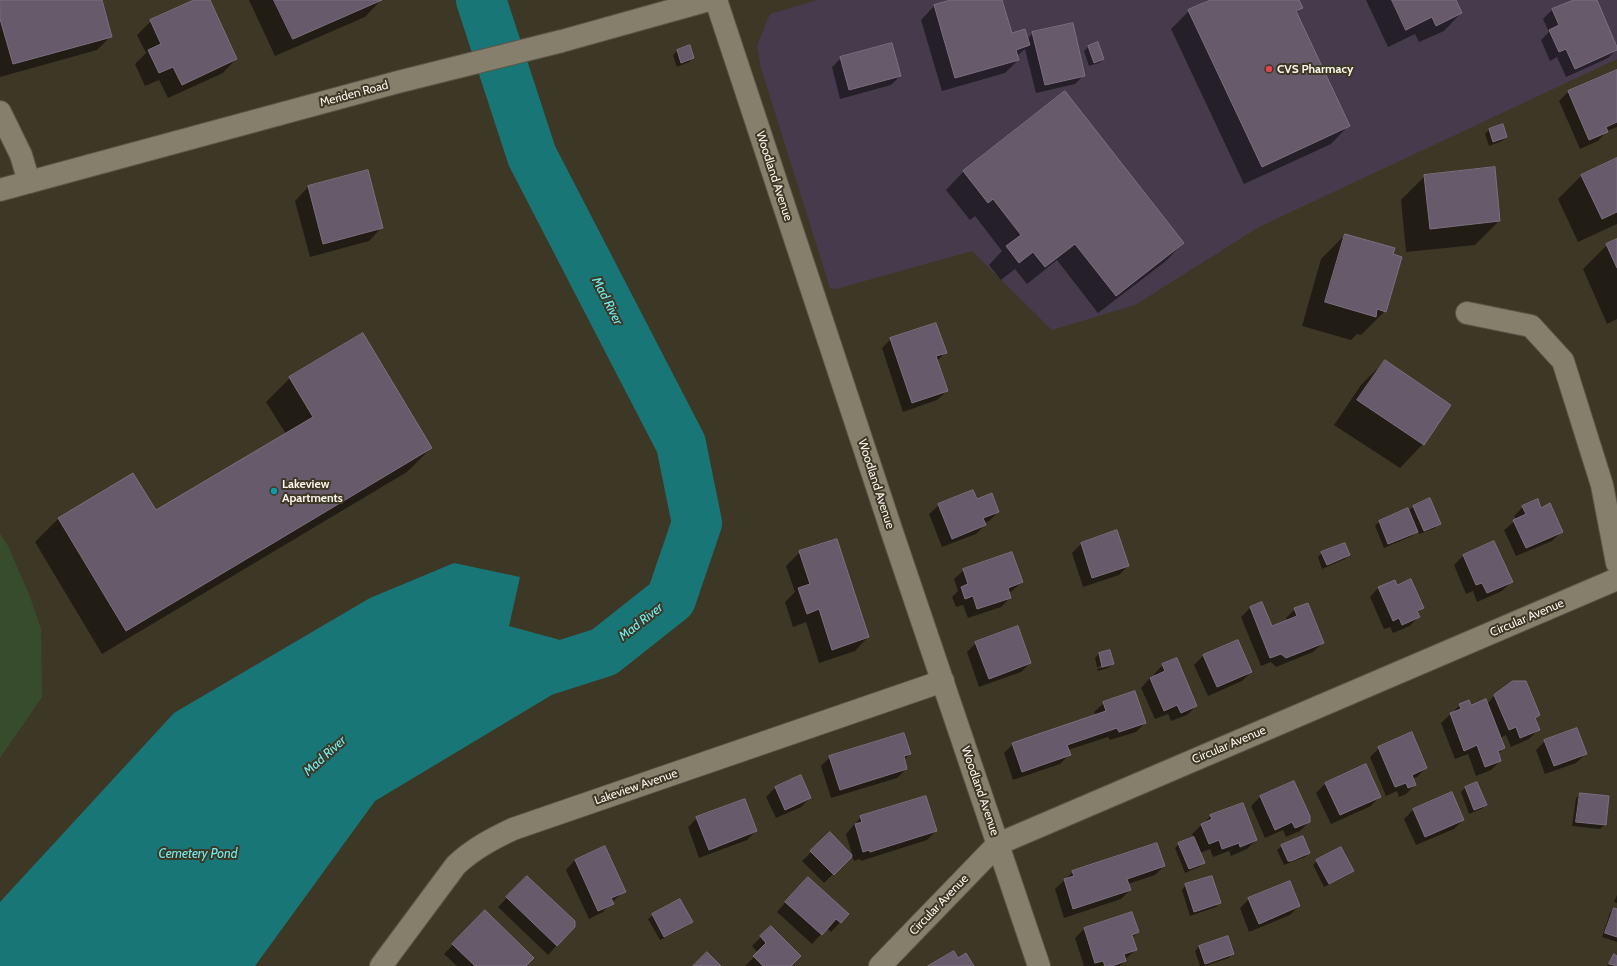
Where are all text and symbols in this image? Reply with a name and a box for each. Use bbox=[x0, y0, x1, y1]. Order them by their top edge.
place label: CVS Pharmacy bbox=[1277, 62, 1353, 76]
marker: CVS Pharmacy bbox=[1264, 64, 1274, 74]
street label: Meriden Road bbox=[318, 78, 390, 110]
street label: Woodland Avenue bbox=[753, 129, 795, 223]
water label: Mad River bbox=[588, 274, 626, 328]
street label: Woodland Avenue bbox=[855, 437, 897, 531]
place label: Lakeview Apartments bbox=[282, 477, 343, 505]
marker: Lakeview Apartments bbox=[269, 486, 279, 496]
street label: Circular Avenue bbox=[1488, 596, 1566, 640]
water label: Mad River bbox=[616, 600, 666, 644]
street label: Circular Avenue bbox=[1190, 723, 1268, 767]
water label: Mad River bbox=[301, 733, 349, 779]
street label: Woodland Avenue bbox=[958, 744, 1002, 838]
street label: Lakeview Avenue bbox=[593, 766, 679, 808]
water label: Cemetery Pond bbox=[159, 846, 237, 862]
street label: Circular Avenue bbox=[906, 872, 972, 938]

